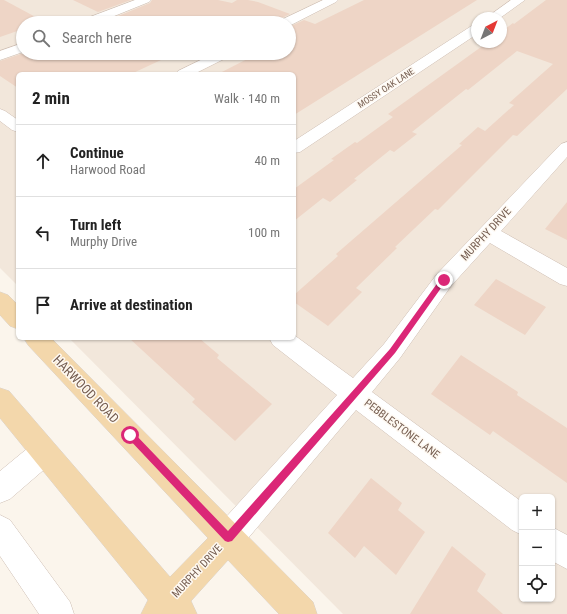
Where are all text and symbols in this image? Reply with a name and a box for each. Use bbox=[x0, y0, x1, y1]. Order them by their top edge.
north arrow bbox=[471, 12, 507, 48]
search box bbox=[16, 16, 296, 60]
icon: search bbox=[30, 27, 52, 49]
text: Search here bbox=[62, 29, 132, 47]
street label: MOSSY OAK LANE bbox=[356, 66, 417, 110]
text: 2 min bbox=[32, 88, 70, 108]
text: Walk · 140 m bbox=[214, 91, 280, 106]
text: Continue bbox=[70, 144, 124, 162]
icon: ahead bbox=[32, 150, 54, 172]
text: 40 m bbox=[254, 153, 280, 168]
text: Harwood Road bbox=[70, 162, 145, 177]
street label: MURPHY DRIVE bbox=[458, 204, 514, 263]
text: Turn left bbox=[70, 216, 121, 234]
icon: left bbox=[32, 222, 54, 244]
text: 100 m bbox=[248, 225, 280, 240]
text: Murphy Drive bbox=[70, 234, 137, 249]
route end bbox=[435, 271, 453, 289]
icon: arrive bbox=[32, 294, 54, 316]
text: Arrive at destination bbox=[70, 296, 193, 314]
street label: HARWOOD ROAD bbox=[50, 352, 122, 426]
street label: PEBBLESTONE LANE bbox=[362, 396, 443, 462]
route start bbox=[121, 426, 139, 444]
map controls bbox=[519, 494, 555, 602]
button: + bbox=[519, 494, 555, 530]
button: − bbox=[519, 530, 555, 566]
street label: MURPHY DRIVE bbox=[169, 541, 225, 600]
button: locate bbox=[519, 566, 555, 602]

